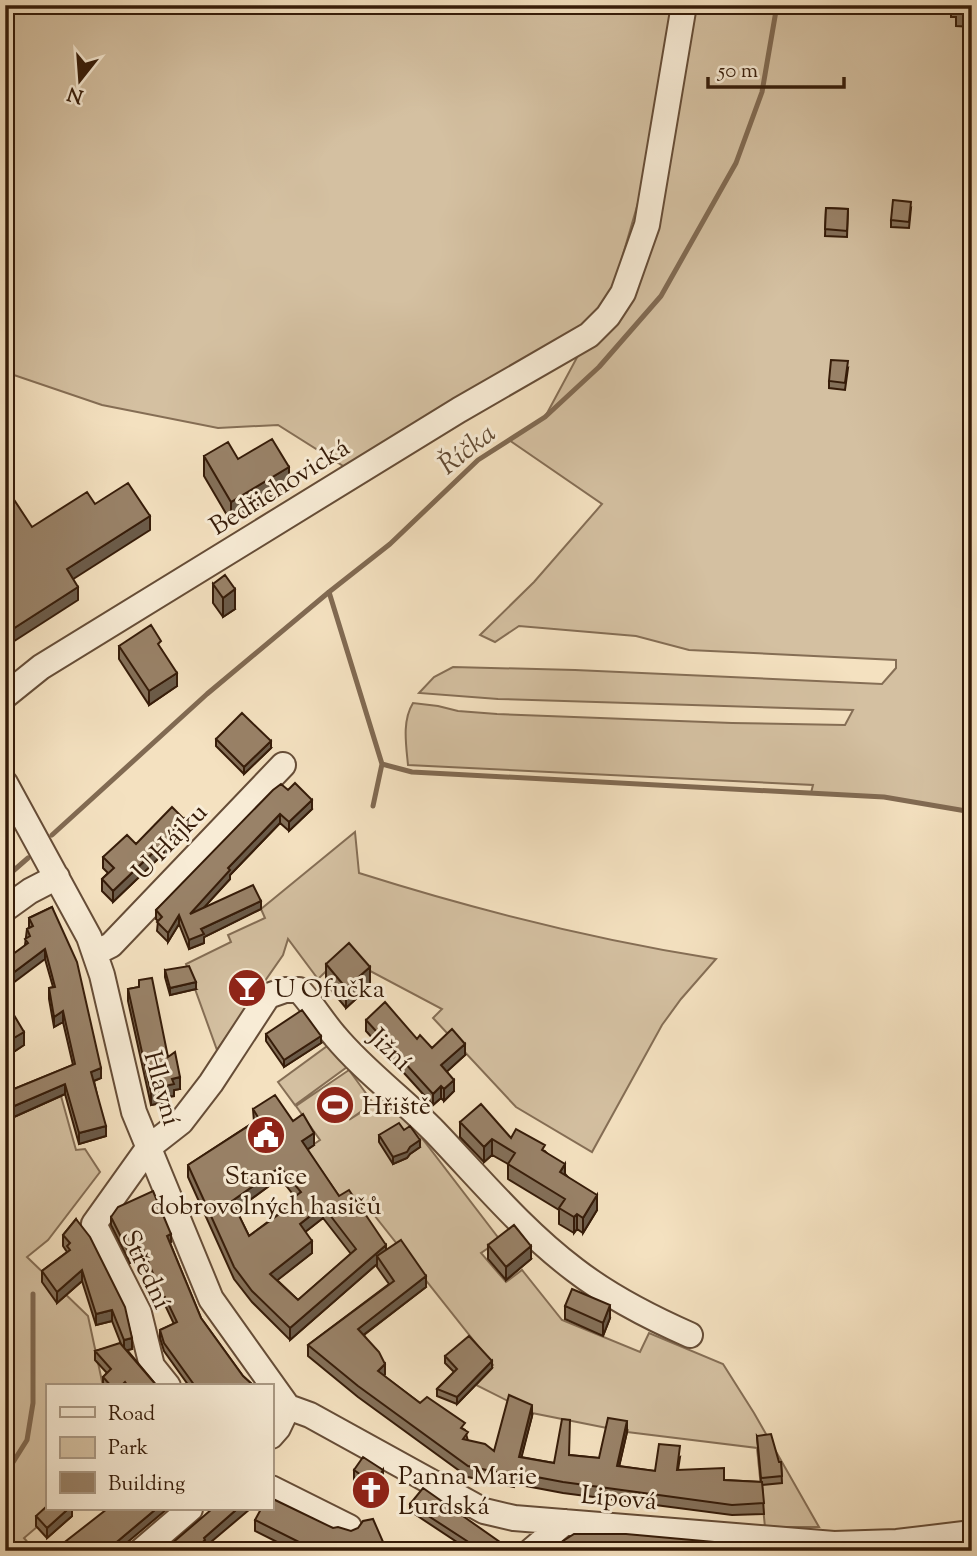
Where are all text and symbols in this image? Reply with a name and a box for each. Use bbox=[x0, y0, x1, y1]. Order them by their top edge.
north arrow bbox=[46, 46, 116, 116]
scale bar bbox=[708, 46, 844, 90]
text: 50 m bbox=[717, 57, 758, 87]
text: N bbox=[65, 79, 87, 109]
water label: Říčka bbox=[431, 415, 505, 486]
street label: Bedřichovická bbox=[203, 430, 357, 546]
street label: U Hájku bbox=[125, 796, 217, 890]
bar icon: U Ofučka bbox=[226, 967, 268, 1009]
place label: U Ofučka bbox=[274, 972, 385, 1009]
street label: Jižní bbox=[358, 1020, 419, 1081]
street label: Hlavní bbox=[132, 1047, 189, 1130]
sports icon: Hřiště bbox=[314, 1084, 356, 1126]
place label: Hřiště bbox=[362, 1089, 431, 1126]
public building icon: Stanice dobrovolných hasičů bbox=[245, 1114, 287, 1156]
place label: Stanice dobrovolných hasičů bbox=[151, 1159, 381, 1226]
street label: Střední bbox=[110, 1224, 179, 1316]
legend bbox=[46, 1384, 273, 1510]
text: Road bbox=[108, 1400, 155, 1430]
text: Park bbox=[108, 1434, 149, 1464]
place label: Panna Marie Lurdská bbox=[398, 1459, 537, 1526]
church icon: Panna Marie Lurdská bbox=[350, 1469, 392, 1511]
text: Building bbox=[108, 1470, 185, 1500]
street label: Lipová bbox=[579, 1478, 658, 1521]

